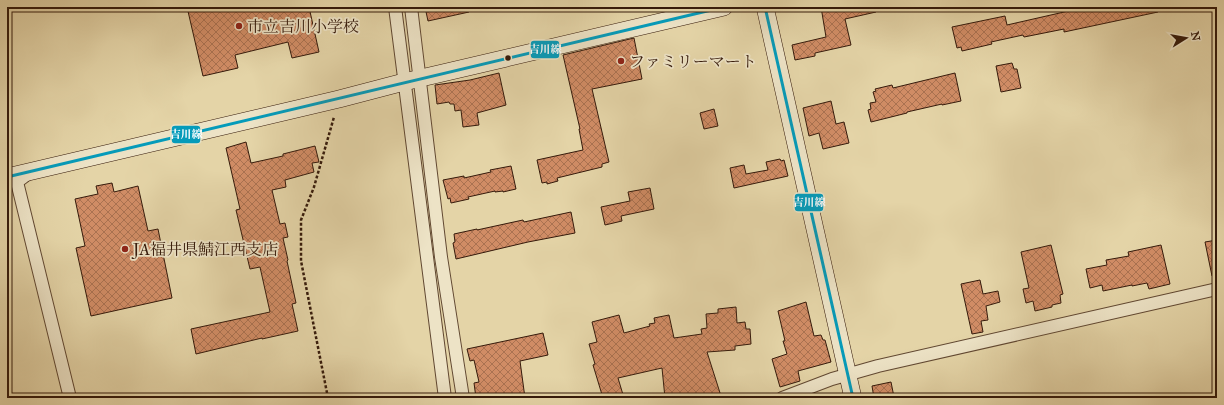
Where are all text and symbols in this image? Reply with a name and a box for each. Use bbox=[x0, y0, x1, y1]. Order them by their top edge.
place label: 市立吉川小学校 bbox=[247, 17, 359, 36]
north arrow bbox=[1166, 18, 1206, 58]
marker: 市立吉川小学校 bbox=[234, 21, 244, 31]
text: N bbox=[1188, 30, 1203, 43]
line badge: 吉川線 bbox=[530, 40, 560, 59]
text: 吉川線 bbox=[529, 43, 562, 56]
place label: ファミリーマート bbox=[629, 52, 757, 71]
unlabelled marker bbox=[503, 53, 513, 63]
marker: ファミリーマート bbox=[616, 56, 626, 66]
line badge: 吉川線 bbox=[171, 125, 201, 144]
text: 吉川線 bbox=[170, 128, 203, 141]
line badge: 吉川線 bbox=[794, 193, 824, 212]
text: 吉川線 bbox=[793, 196, 826, 209]
place label: JA福井県鯖江西支店 bbox=[131, 240, 278, 260]
marker: JA福井県鯖江西支店 bbox=[120, 244, 130, 254]

